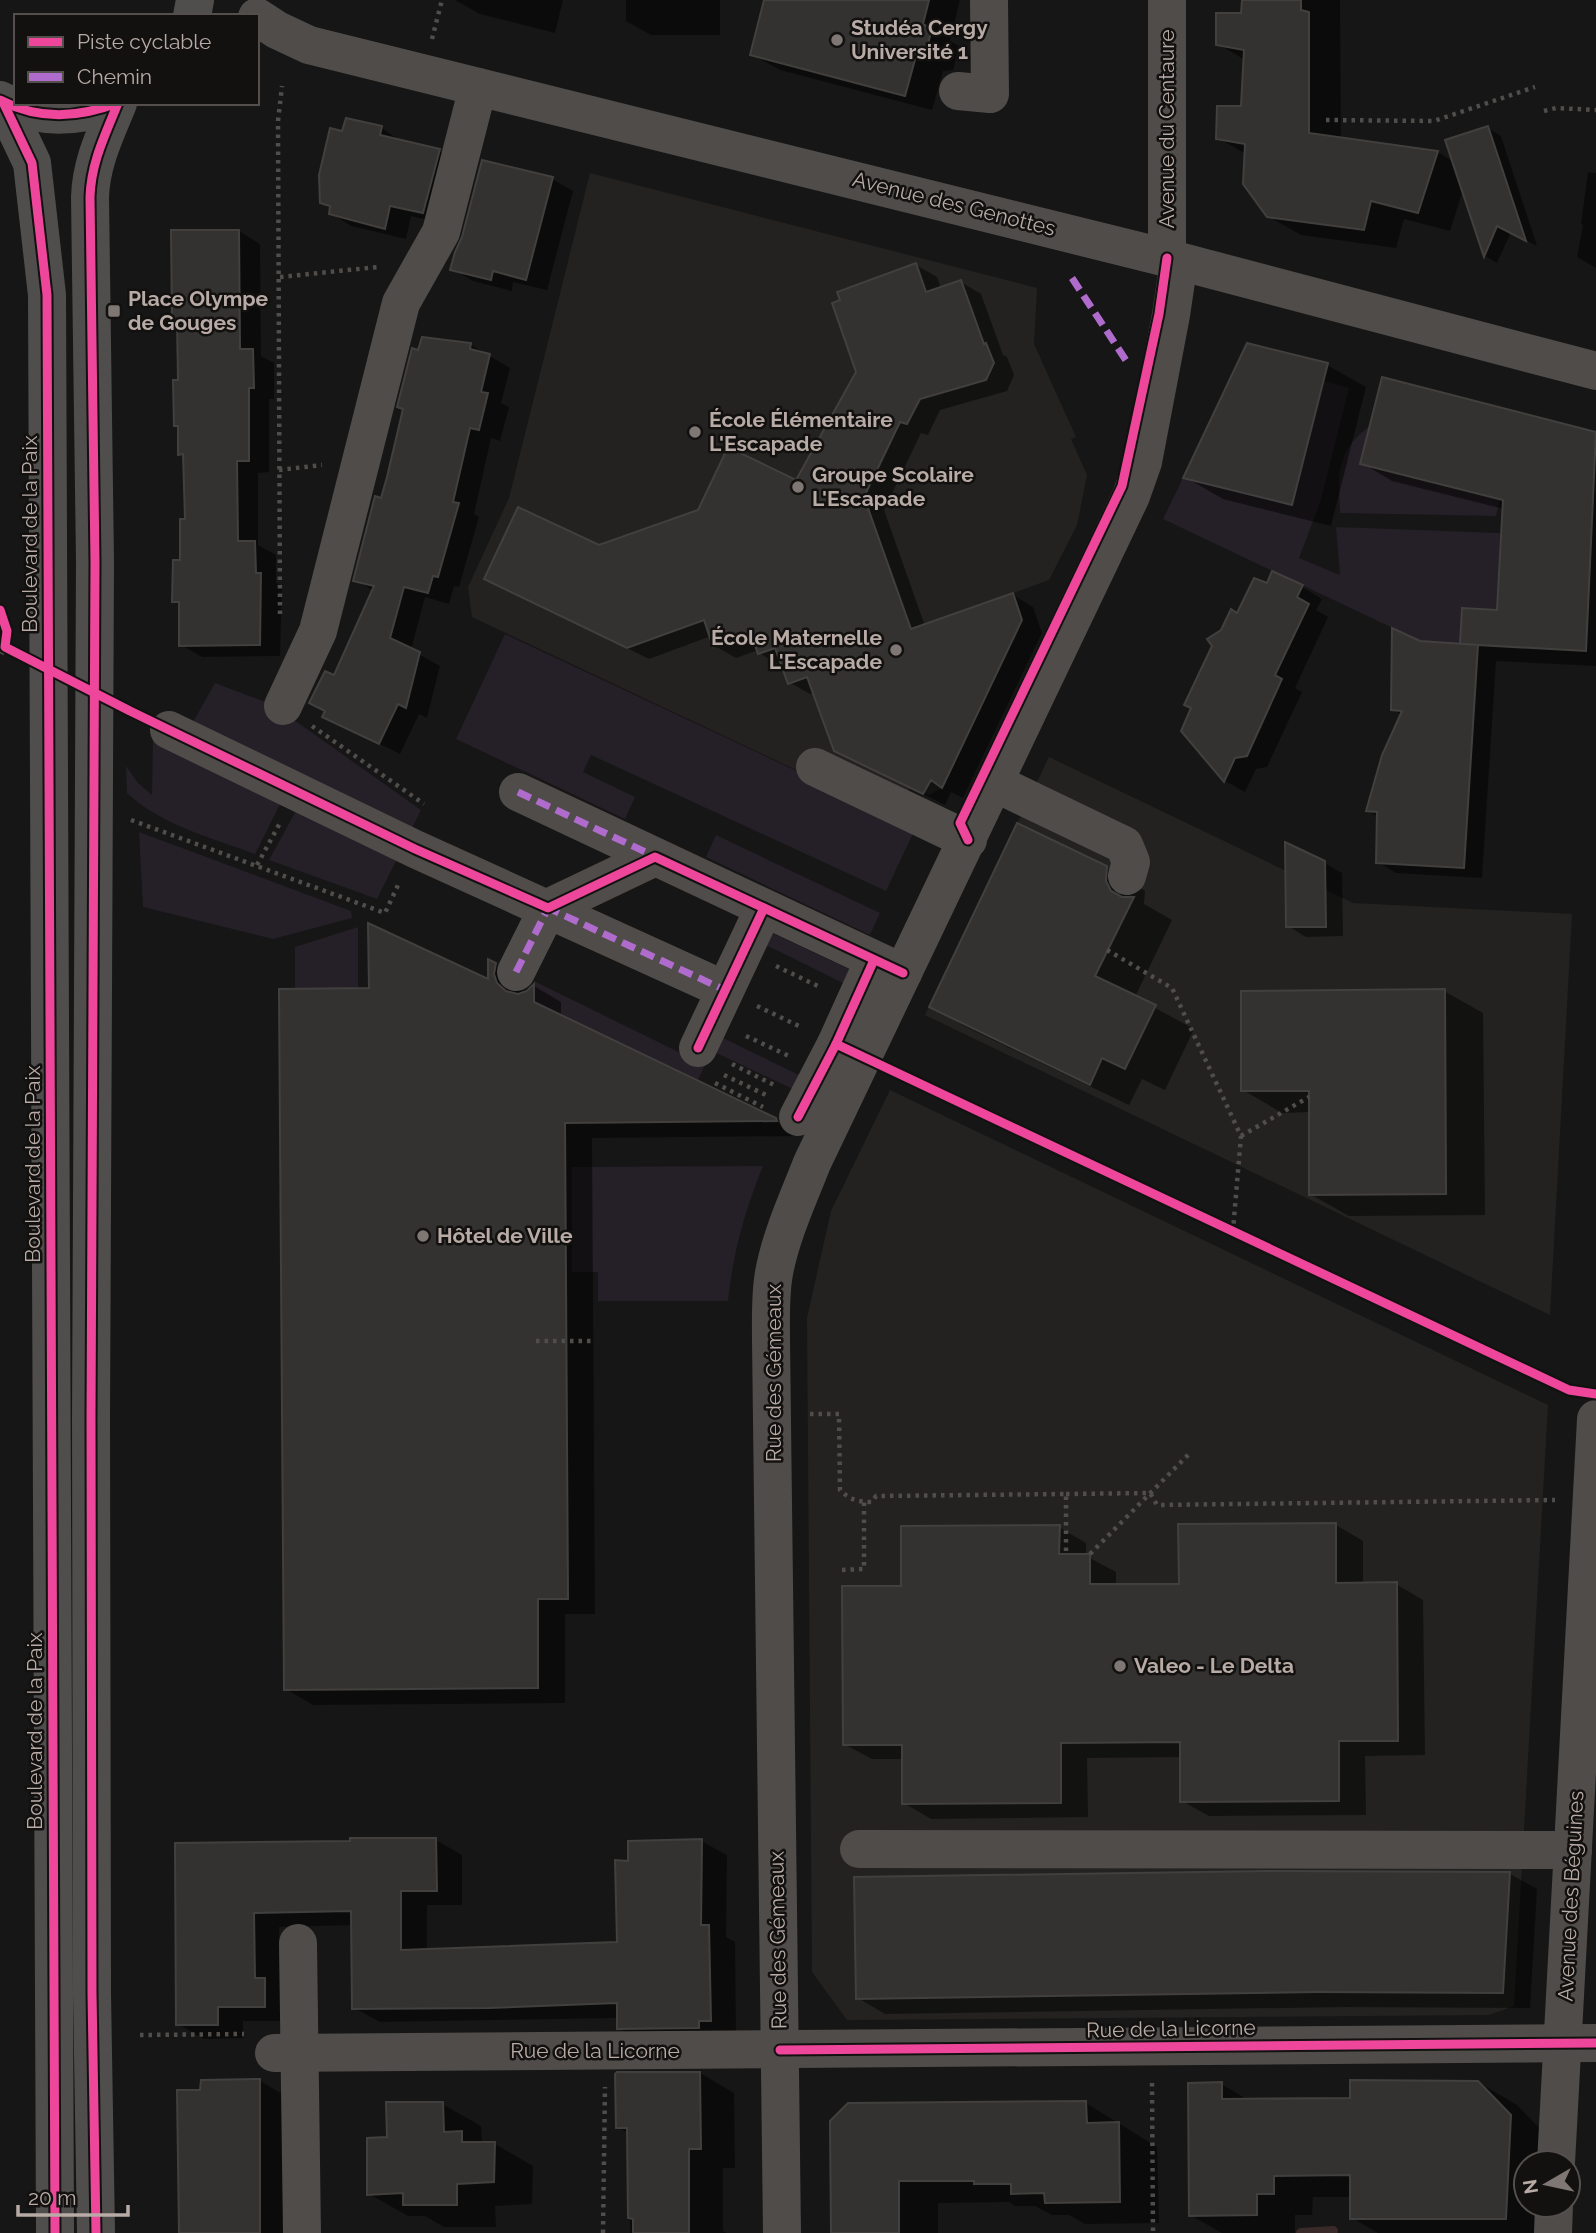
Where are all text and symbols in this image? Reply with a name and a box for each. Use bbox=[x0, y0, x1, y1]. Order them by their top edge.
legend bbox=[14, 14, 259, 105]
place label: Studéa Cergy Université 1 bbox=[851, 15, 988, 64]
text: Piste cyclable bbox=[77, 29, 211, 54]
street label: Avenue du Centaure bbox=[1154, 29, 1179, 229]
marker: Studéa Cergy Université 1 bbox=[829, 32, 845, 48]
text: Chemin bbox=[77, 64, 152, 89]
street label: Avenue des Genottes bbox=[850, 166, 1058, 241]
place label: Place Olympe de Gouges bbox=[128, 286, 269, 335]
marker: Place Olympe de Gouges bbox=[106, 303, 122, 319]
place label: École Élémentaire L'Escapade bbox=[709, 407, 893, 456]
marker: École Élémentaire L'Escapade bbox=[687, 424, 703, 440]
street label: Boulevard de la Paix bbox=[17, 435, 42, 633]
place label: Groupe Scolaire L'Escapade bbox=[812, 462, 974, 511]
marker: Groupe Scolaire L'Escapade bbox=[790, 479, 806, 495]
place label: École Maternelle L'Escapade bbox=[711, 625, 882, 674]
marker: École Maternelle L'Escapade bbox=[888, 642, 904, 658]
street label: Boulevard de la Paix bbox=[20, 1065, 45, 1263]
place label: Hôtel de Ville bbox=[437, 1223, 573, 1248]
marker: Hôtel de Ville bbox=[415, 1228, 431, 1244]
street label: Rue des Gémeaux bbox=[761, 1284, 786, 1462]
street label: Boulevard de la Paix bbox=[22, 1632, 47, 1830]
place label: Valeo - Le Delta bbox=[1134, 1653, 1294, 1678]
marker: Valeo - Le Delta bbox=[1112, 1658, 1128, 1674]
street label: Avenue des Béguines bbox=[1552, 1790, 1589, 2002]
street label: Rue des Gémeaux bbox=[763, 1850, 792, 2029]
street label: Rue de la Licorne bbox=[1086, 2015, 1256, 2042]
street label: Rue de la Licorne bbox=[510, 2038, 680, 2063]
north arrow bbox=[1512, 2149, 1582, 2219]
scale bar bbox=[18, 2174, 128, 2218]
text: N bbox=[1518, 2178, 1542, 2196]
text: 20 m bbox=[28, 2185, 76, 2210]

